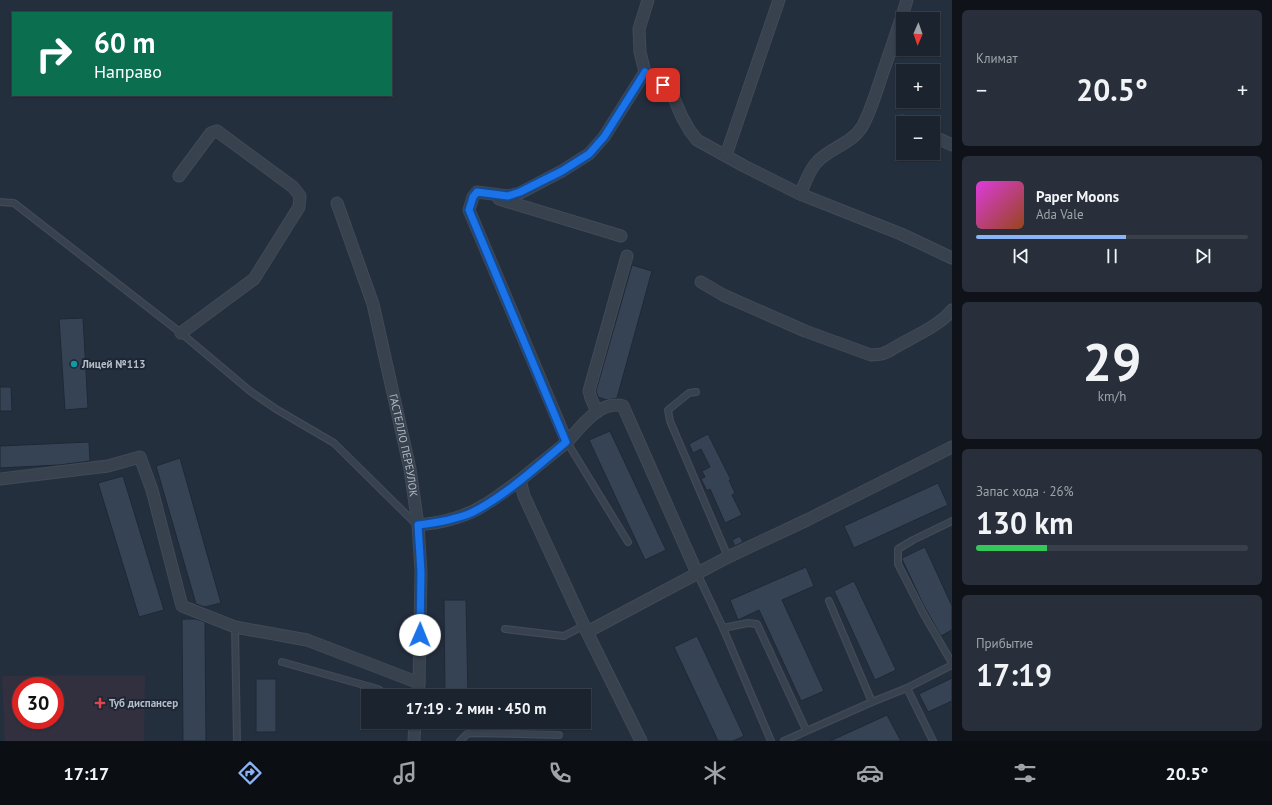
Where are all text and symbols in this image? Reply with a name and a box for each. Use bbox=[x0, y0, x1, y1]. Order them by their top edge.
north arrow bbox=[896, 12, 940, 56]
map controls bbox=[896, 12, 940, 160]
text: 60 m bbox=[94, 24, 155, 61]
icon: right bbox=[28, 28, 80, 80]
text: Климат bbox=[976, 50, 1018, 67]
text: Направо bbox=[94, 60, 162, 83]
button: + bbox=[896, 64, 940, 108]
pin bbox=[646, 68, 680, 102]
text: 20.5° bbox=[1076, 70, 1148, 109]
icon: arrive bbox=[652, 74, 674, 96]
text: − bbox=[976, 76, 987, 104]
text: + bbox=[1237, 76, 1248, 104]
button: − bbox=[896, 116, 940, 160]
text: Paper Moons bbox=[1036, 187, 1119, 206]
text: Ada Vale bbox=[1036, 206, 1084, 223]
icon: previous bbox=[1010, 245, 1032, 267]
icon: pause bbox=[1101, 245, 1123, 267]
icon: next bbox=[1192, 245, 1214, 267]
text: 29 bbox=[1083, 328, 1141, 395]
place label: Лицей №113 bbox=[81, 357, 145, 371]
marker: Лицей №113 bbox=[69, 359, 79, 369]
text: km/h bbox=[1098, 388, 1126, 405]
street label: ГАСТЕЛЛО ПЕРЕУЛОК bbox=[386, 393, 421, 498]
text: Запас хода · 26% bbox=[976, 483, 1074, 500]
text: 130 km bbox=[976, 503, 1074, 542]
position arrow bbox=[399, 614, 441, 656]
text: Прибытие bbox=[976, 635, 1033, 652]
text: 17:19 bbox=[976, 655, 1052, 694]
speed limit sign: 30 bbox=[12, 677, 64, 729]
place label: Туб диспансер bbox=[109, 696, 178, 710]
marker: Туб диспансер bbox=[94, 697, 106, 709]
text: 17:19 · 2 мин · 450 m bbox=[406, 699, 546, 718]
icon: directions bbox=[236, 759, 264, 787]
icon: music bbox=[391, 759, 419, 787]
icon: phone bbox=[546, 759, 574, 787]
icon: climate bbox=[701, 759, 729, 787]
icon: car bbox=[856, 759, 884, 787]
icon: filters bbox=[1011, 759, 1039, 787]
text: 17:17 bbox=[63, 762, 109, 785]
text: 20.5° bbox=[1166, 762, 1209, 785]

